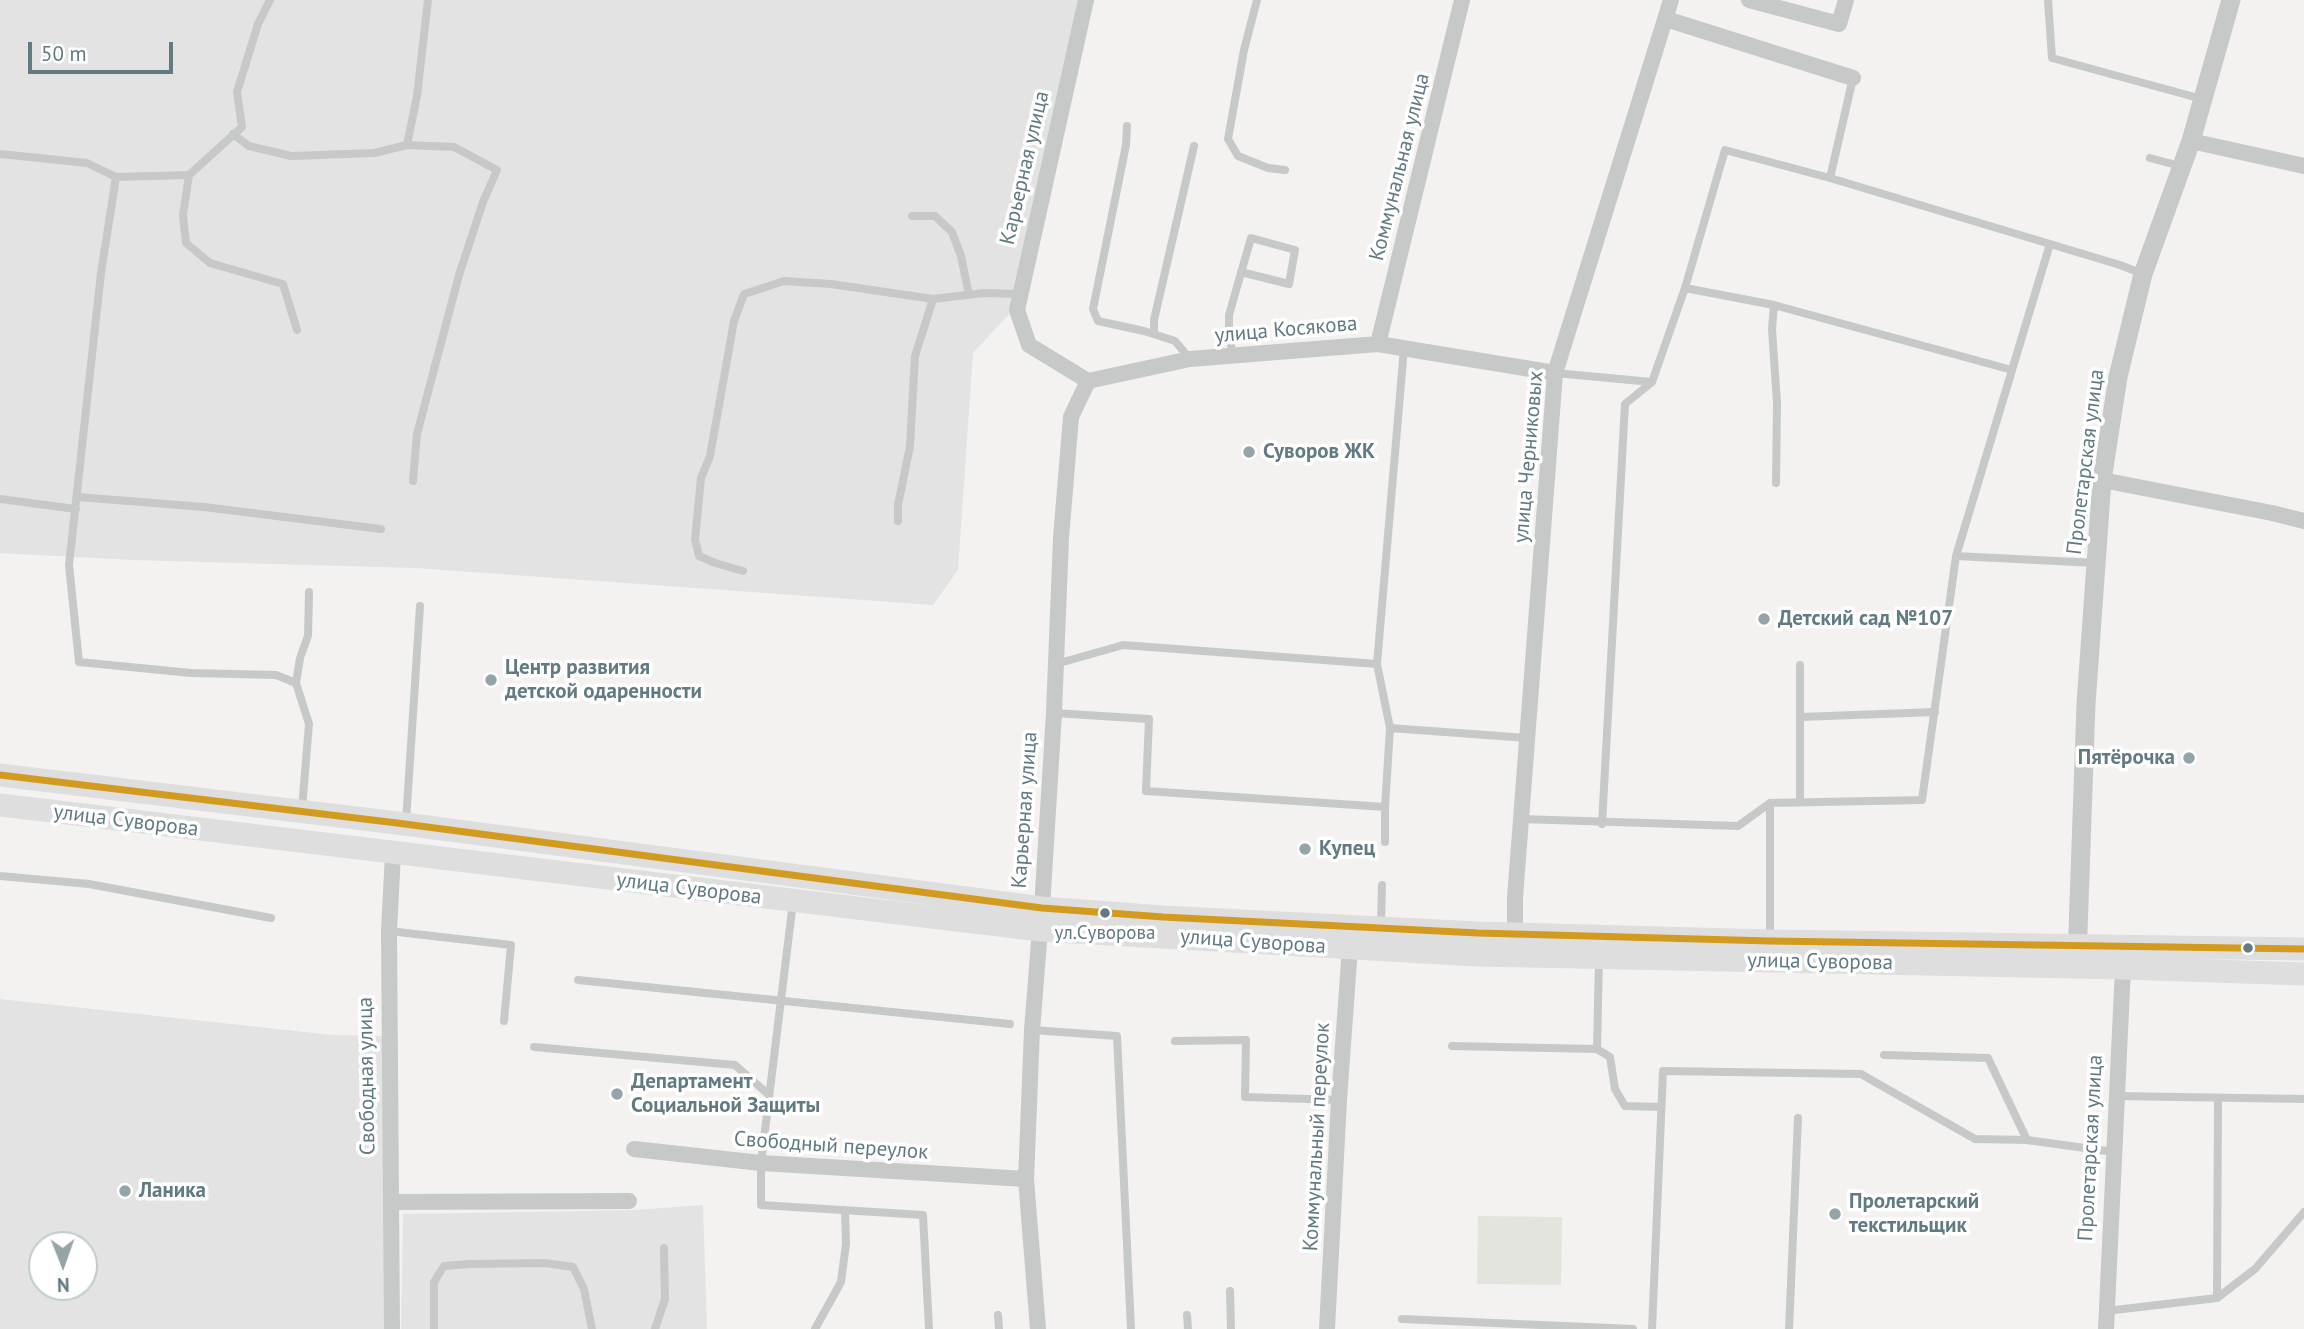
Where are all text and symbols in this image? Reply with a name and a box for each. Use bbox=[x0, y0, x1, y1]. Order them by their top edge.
scale bar bbox=[32, 28, 177, 72]
text: 50 m bbox=[41, 40, 87, 67]
street label: Коммунальная улица bbox=[1364, 71, 1436, 263]
street label: Карьерная улица bbox=[995, 89, 1055, 247]
street label: улица Косякова bbox=[1214, 311, 1358, 349]
street label: Пролетарская улица bbox=[2062, 368, 2110, 556]
street label: улица Черниковых bbox=[1509, 370, 1549, 544]
place label: Суворов ЖК bbox=[1263, 439, 1375, 465]
marker: Суворов ЖК bbox=[1241, 444, 1257, 460]
place label: Детский сад №107 bbox=[1778, 606, 1953, 632]
marker: Детский сад №107 bbox=[1756, 611, 1772, 627]
place label: Центр развития детской одаренности bbox=[505, 655, 702, 705]
marker: Центр развития детской одаренности bbox=[483, 672, 499, 688]
street label: Карьерная улица bbox=[1007, 731, 1043, 889]
place label: Пятёрочка bbox=[2078, 745, 2175, 771]
marker: Пятёрочка bbox=[2181, 750, 2197, 766]
street label: улица Суворова bbox=[52, 800, 200, 842]
place label: Купец bbox=[1319, 836, 1375, 862]
marker: Купец bbox=[1297, 841, 1313, 857]
street label: улица Суворова bbox=[615, 868, 763, 910]
marker: ул.Суворова bbox=[1098, 906, 1112, 920]
place label: ул.Суворова bbox=[1055, 923, 1155, 945]
street label: улица Суворова bbox=[1179, 924, 1327, 960]
unlabelled marker bbox=[2241, 941, 2255, 955]
street label: улица Суворова bbox=[1747, 948, 1893, 976]
street label: Свободная улица bbox=[353, 997, 381, 1155]
street label: Коммунальный переулок bbox=[1298, 1022, 1336, 1252]
street label: Пролетарская улица bbox=[2074, 1054, 2108, 1242]
place label: Департамент Социальной Защиты bbox=[631, 1069, 820, 1119]
marker: Департамент Социальной Защиты bbox=[609, 1086, 625, 1102]
street label: Свободный переулок bbox=[733, 1127, 929, 1165]
place label: Ланика bbox=[139, 1178, 206, 1204]
marker: Ланика bbox=[117, 1183, 133, 1199]
place label: Пролетарский текстильщик bbox=[1849, 1189, 1979, 1239]
marker: Пролетарский текстильщик bbox=[1827, 1206, 1843, 1222]
north arrow bbox=[28, 1231, 98, 1301]
text: N bbox=[57, 1273, 70, 1297]

